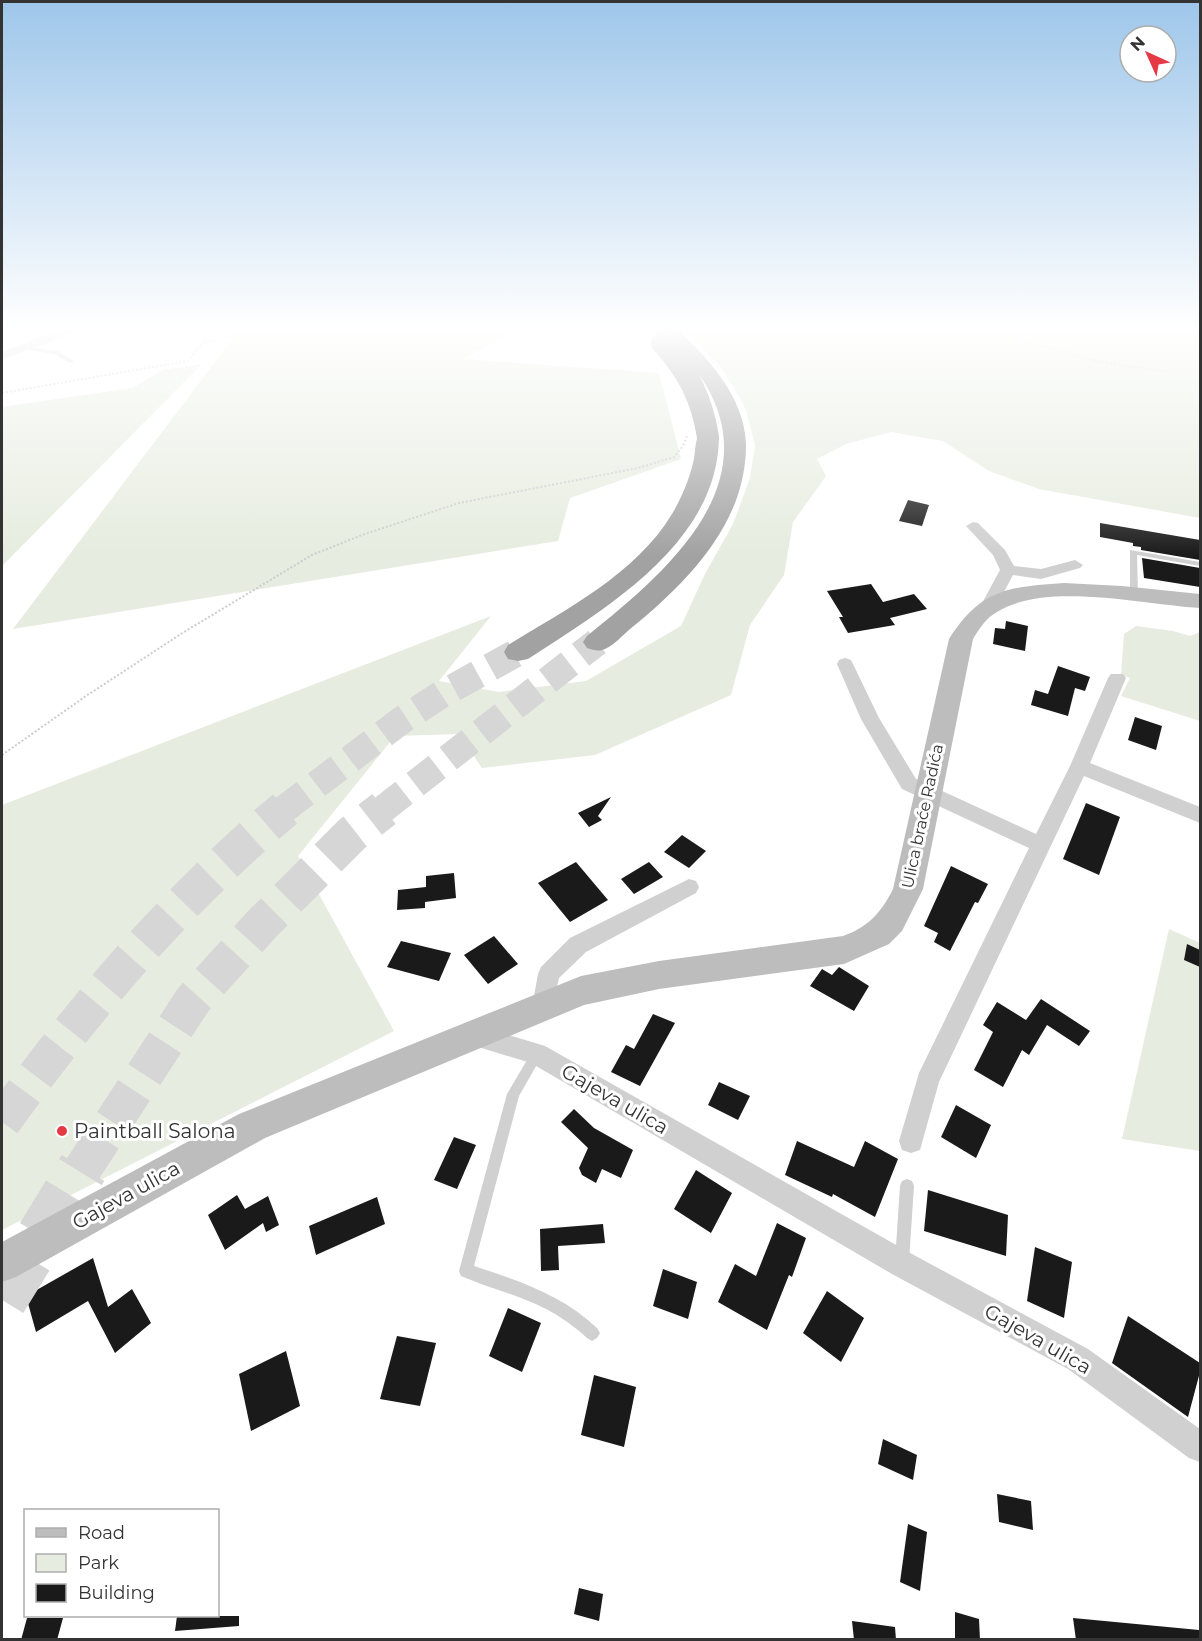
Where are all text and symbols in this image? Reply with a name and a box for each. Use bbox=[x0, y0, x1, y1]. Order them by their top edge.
north arrow bbox=[1118, 24, 1178, 84]
text: N bbox=[1126, 32, 1149, 55]
street label: Ulica braće Radića bbox=[898, 742, 947, 890]
street label: Gajeva ulica bbox=[557, 1059, 673, 1139]
place label: Paintball Salona bbox=[74, 1119, 236, 1143]
marker: Paintball Salona bbox=[55, 1124, 69, 1138]
street label: Gajeva ulica bbox=[68, 1156, 184, 1234]
street label: Gajeva ulica bbox=[980, 1299, 1096, 1379]
legend bbox=[24, 1509, 219, 1617]
text: Road bbox=[78, 1522, 125, 1544]
text: Park bbox=[78, 1552, 119, 1574]
text: Building bbox=[78, 1582, 155, 1604]

